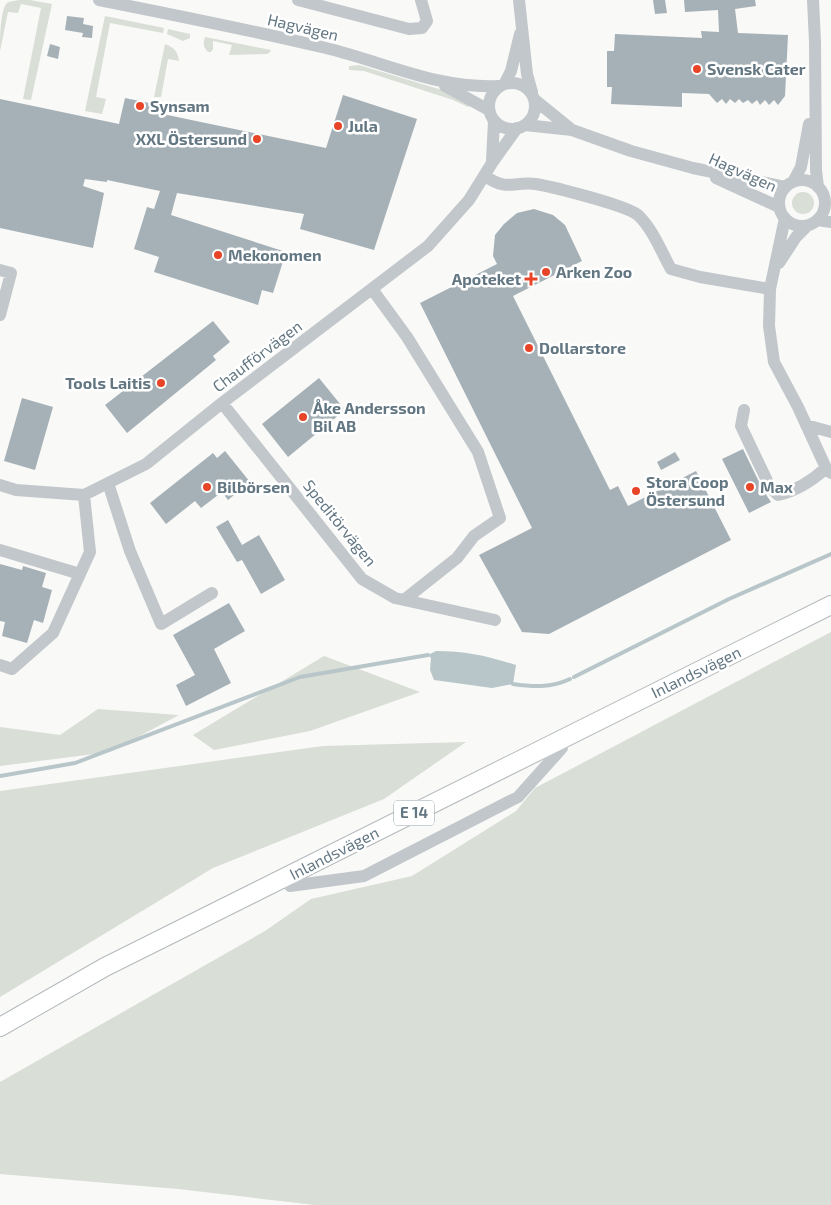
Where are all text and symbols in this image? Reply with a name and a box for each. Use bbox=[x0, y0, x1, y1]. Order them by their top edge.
street label: Hagvägen bbox=[266, 9, 340, 44]
place label: Svensk Cater bbox=[707, 59, 806, 78]
marker: Svensk Cater bbox=[691, 63, 703, 75]
place label: Synsam bbox=[150, 96, 210, 116]
marker: Synsam bbox=[134, 100, 146, 112]
place label: Jula bbox=[348, 116, 378, 135]
marker: Jula bbox=[332, 120, 344, 132]
place label: XXL Östersund bbox=[136, 129, 247, 148]
marker: XXL Östersund bbox=[251, 133, 263, 145]
street label: Hagvägen bbox=[706, 148, 780, 195]
place label: Mekonomen bbox=[228, 245, 322, 264]
marker: Mekonomen bbox=[212, 249, 224, 261]
place label: Arken Zoo bbox=[556, 262, 632, 281]
marker: Arken Zoo bbox=[540, 266, 552, 278]
place label: Apoteket bbox=[452, 269, 521, 288]
marker: Apoteket bbox=[525, 273, 537, 285]
street label: Chaufförvägen bbox=[208, 316, 305, 395]
place label: Dollarstore bbox=[539, 338, 626, 357]
marker: Dollarstore bbox=[523, 342, 535, 354]
place label: Tools Laitis bbox=[65, 373, 151, 392]
marker: Tools Laitis bbox=[155, 377, 167, 389]
place label: Åke Andersson Bil AB bbox=[313, 398, 426, 435]
marker: Åke Andersson Bil AB bbox=[297, 411, 309, 423]
place label: Stora Coop Östersund bbox=[646, 472, 729, 509]
street label: Speditörvägen bbox=[300, 476, 381, 570]
place label: Bilbörsen bbox=[217, 477, 290, 496]
place label: Max bbox=[760, 477, 793, 496]
marker: Bilbörsen bbox=[201, 481, 213, 493]
marker: Max bbox=[744, 481, 756, 493]
marker: Stora Coop Östersund bbox=[630, 485, 642, 497]
street label: Inlandsvägen bbox=[648, 642, 744, 701]
road number: E 14 bbox=[394, 800, 434, 826]
street label: Inlandsvägen bbox=[286, 822, 382, 883]

